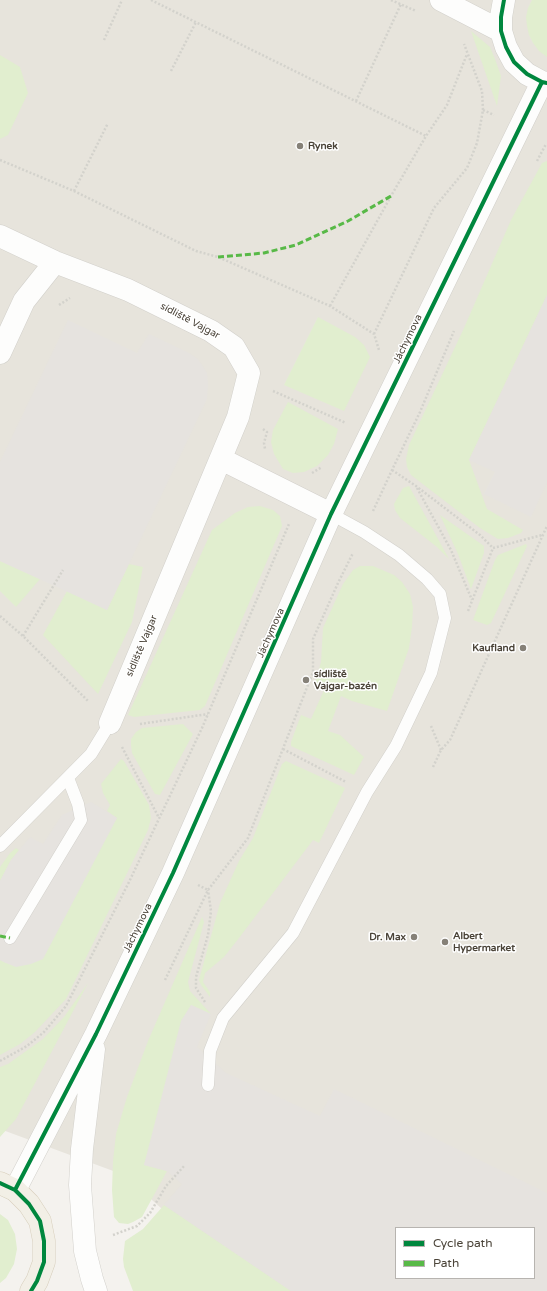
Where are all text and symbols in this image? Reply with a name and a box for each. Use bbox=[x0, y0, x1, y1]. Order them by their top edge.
place label: Rynek bbox=[308, 140, 338, 152]
marker: Rynek bbox=[295, 141, 305, 151]
street label: sídliště Vajgar bbox=[158, 300, 222, 342]
street label: Jáchymova bbox=[391, 313, 425, 365]
street label: Jáchymova bbox=[255, 606, 287, 660]
street label: sídliště Vajgar bbox=[124, 613, 160, 679]
place label: Kaufland bbox=[472, 642, 515, 654]
marker: Kaufland bbox=[518, 643, 528, 653]
place label: sídliště Vajgar-bazén bbox=[314, 668, 377, 692]
marker: sídliště Vajgar-bazén bbox=[301, 675, 311, 685]
street label: Jáchymova bbox=[121, 902, 155, 954]
place label: Albert Hypermarket bbox=[453, 930, 515, 954]
place label: Dr. Max bbox=[369, 931, 406, 943]
marker: Dr. Max bbox=[409, 932, 419, 942]
marker: Albert Hypermarket bbox=[440, 937, 450, 947]
legend bbox=[395, 1227, 535, 1279]
text: Cycle path bbox=[433, 1236, 492, 1250]
text: Path bbox=[433, 1256, 459, 1270]

